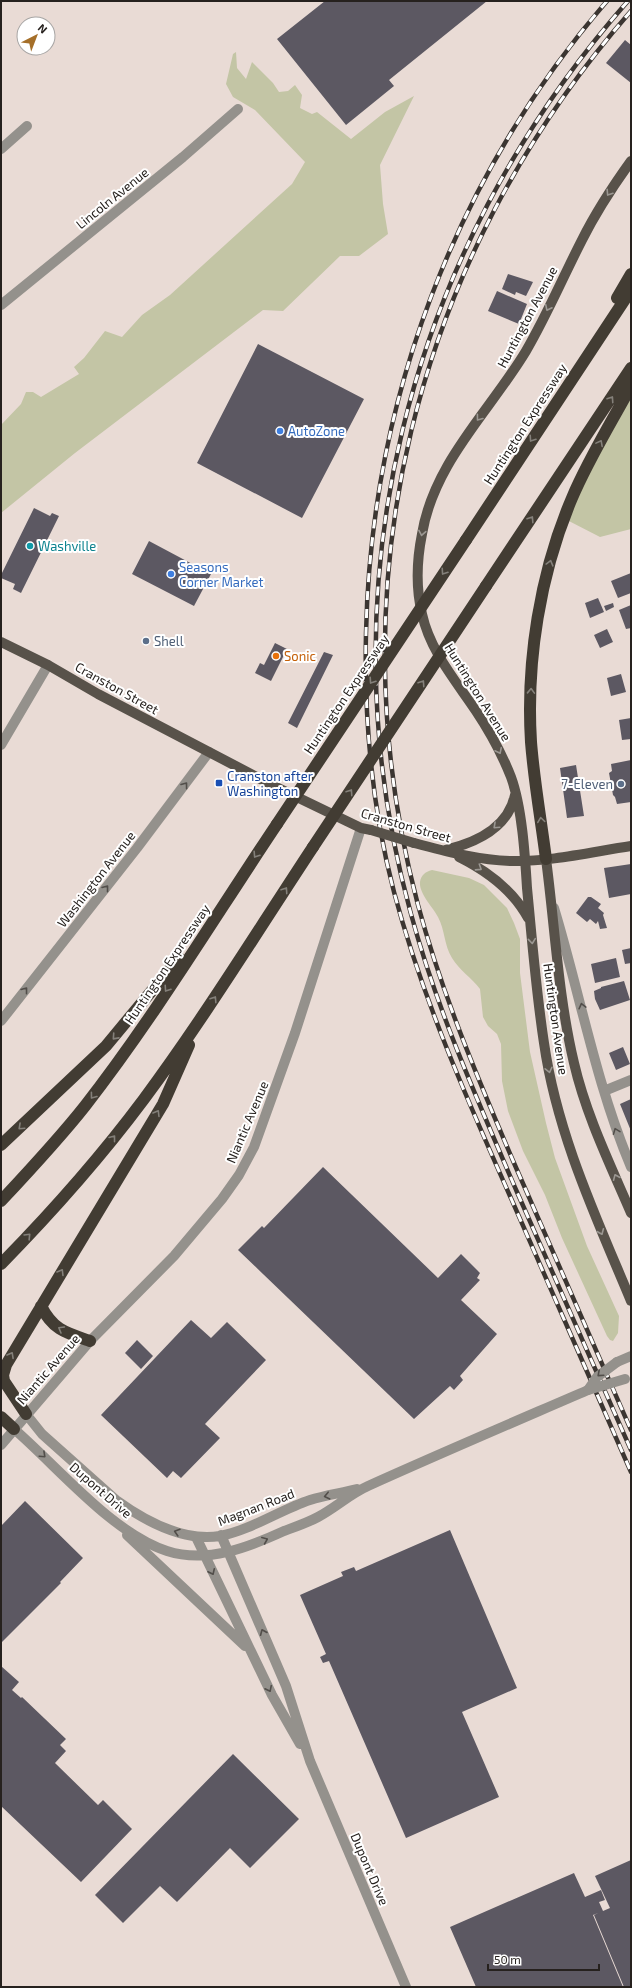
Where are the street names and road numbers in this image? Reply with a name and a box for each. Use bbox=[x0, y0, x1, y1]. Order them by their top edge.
street label: Lincoln Avenue bbox=[73, 164, 151, 232]
street label: Huntington Avenue bbox=[493, 263, 561, 370]
street label: Huntington Expressway bbox=[480, 360, 570, 487]
street label: Huntington Expressway bbox=[300, 631, 392, 757]
street label: Huntington Avenue bbox=[441, 640, 515, 744]
street label: Cranston Street bbox=[73, 658, 162, 718]
street label: Cranston Street bbox=[359, 805, 453, 845]
street label: Washington Avenue bbox=[54, 828, 138, 930]
street label: Huntington Expressway bbox=[121, 901, 213, 1027]
street label: Huntington Avenue bbox=[540, 962, 572, 1076]
street label: Niantic Avenue bbox=[222, 1078, 272, 1166]
street label: Niantic Avenue bbox=[13, 1331, 83, 1407]
street label: Dupont Drive bbox=[67, 1459, 135, 1521]
street label: Magnan Road bbox=[215, 1485, 297, 1529]
street label: Dupont Drive bbox=[348, 1830, 392, 1908]

